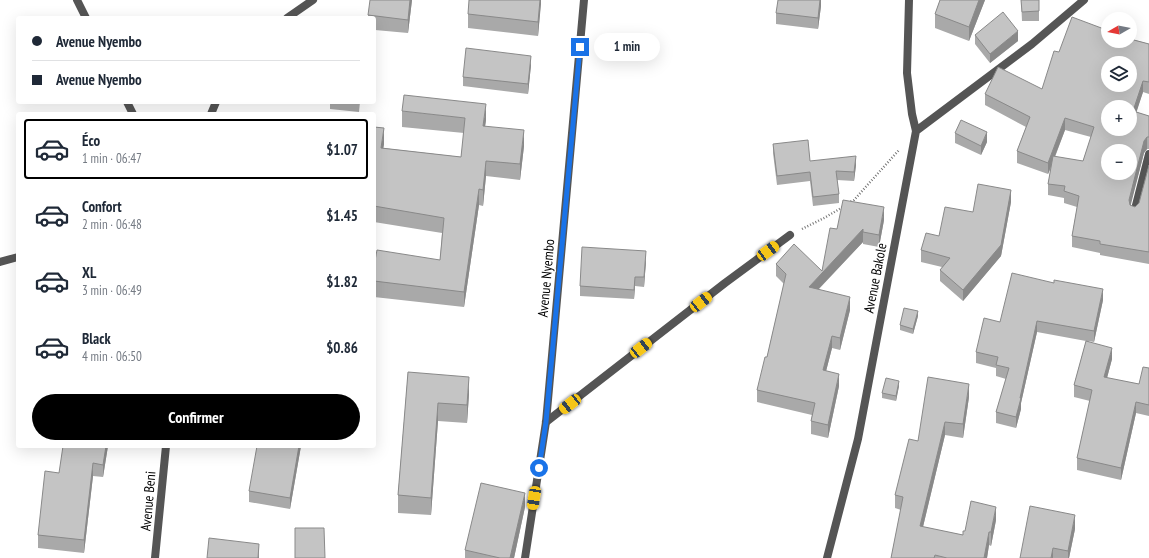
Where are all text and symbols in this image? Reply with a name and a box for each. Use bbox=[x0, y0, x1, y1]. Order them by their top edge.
north arrow bbox=[1101, 12, 1137, 48]
map controls bbox=[1101, 12, 1137, 180]
text: Avenue Nyembo bbox=[56, 32, 142, 51]
callout: 1 min bbox=[594, 33, 660, 61]
route end bbox=[571, 38, 589, 56]
text: 1 min bbox=[614, 38, 640, 55]
button: layers bbox=[1101, 56, 1137, 92]
text: Avenue Nyembo bbox=[56, 70, 142, 89]
button: + bbox=[1101, 100, 1137, 136]
icon: car bbox=[34, 131, 70, 167]
text: Éco bbox=[82, 131, 100, 150]
text: $1.07 bbox=[326, 140, 358, 159]
button: − bbox=[1101, 144, 1137, 180]
text: 1 min · 06:47 bbox=[82, 150, 142, 167]
icon: car bbox=[34, 197, 70, 233]
text: Confort bbox=[82, 197, 122, 216]
text: $1.45 bbox=[326, 206, 358, 225]
text: 2 min · 06:48 bbox=[82, 216, 142, 233]
street label: Avenue Nyembo bbox=[534, 238, 558, 318]
car bbox=[755, 239, 781, 263]
street label: Avenue Bakole bbox=[859, 241, 891, 315]
icon: car bbox=[34, 263, 70, 299]
text: XL bbox=[82, 263, 96, 282]
text: $1.82 bbox=[326, 272, 358, 291]
text: 3 min · 06:49 bbox=[82, 282, 142, 299]
car bbox=[688, 290, 714, 314]
icon: car bbox=[34, 329, 70, 365]
text: Black bbox=[82, 329, 111, 348]
car bbox=[628, 336, 654, 360]
text: $0.86 bbox=[326, 338, 358, 357]
text: 4 min · 06:50 bbox=[82, 348, 142, 365]
car bbox=[557, 392, 583, 416]
button: Confirmer bbox=[32, 394, 360, 440]
route start bbox=[530, 459, 548, 477]
street label: Avenue Beni bbox=[136, 470, 160, 532]
car bbox=[526, 485, 542, 511]

